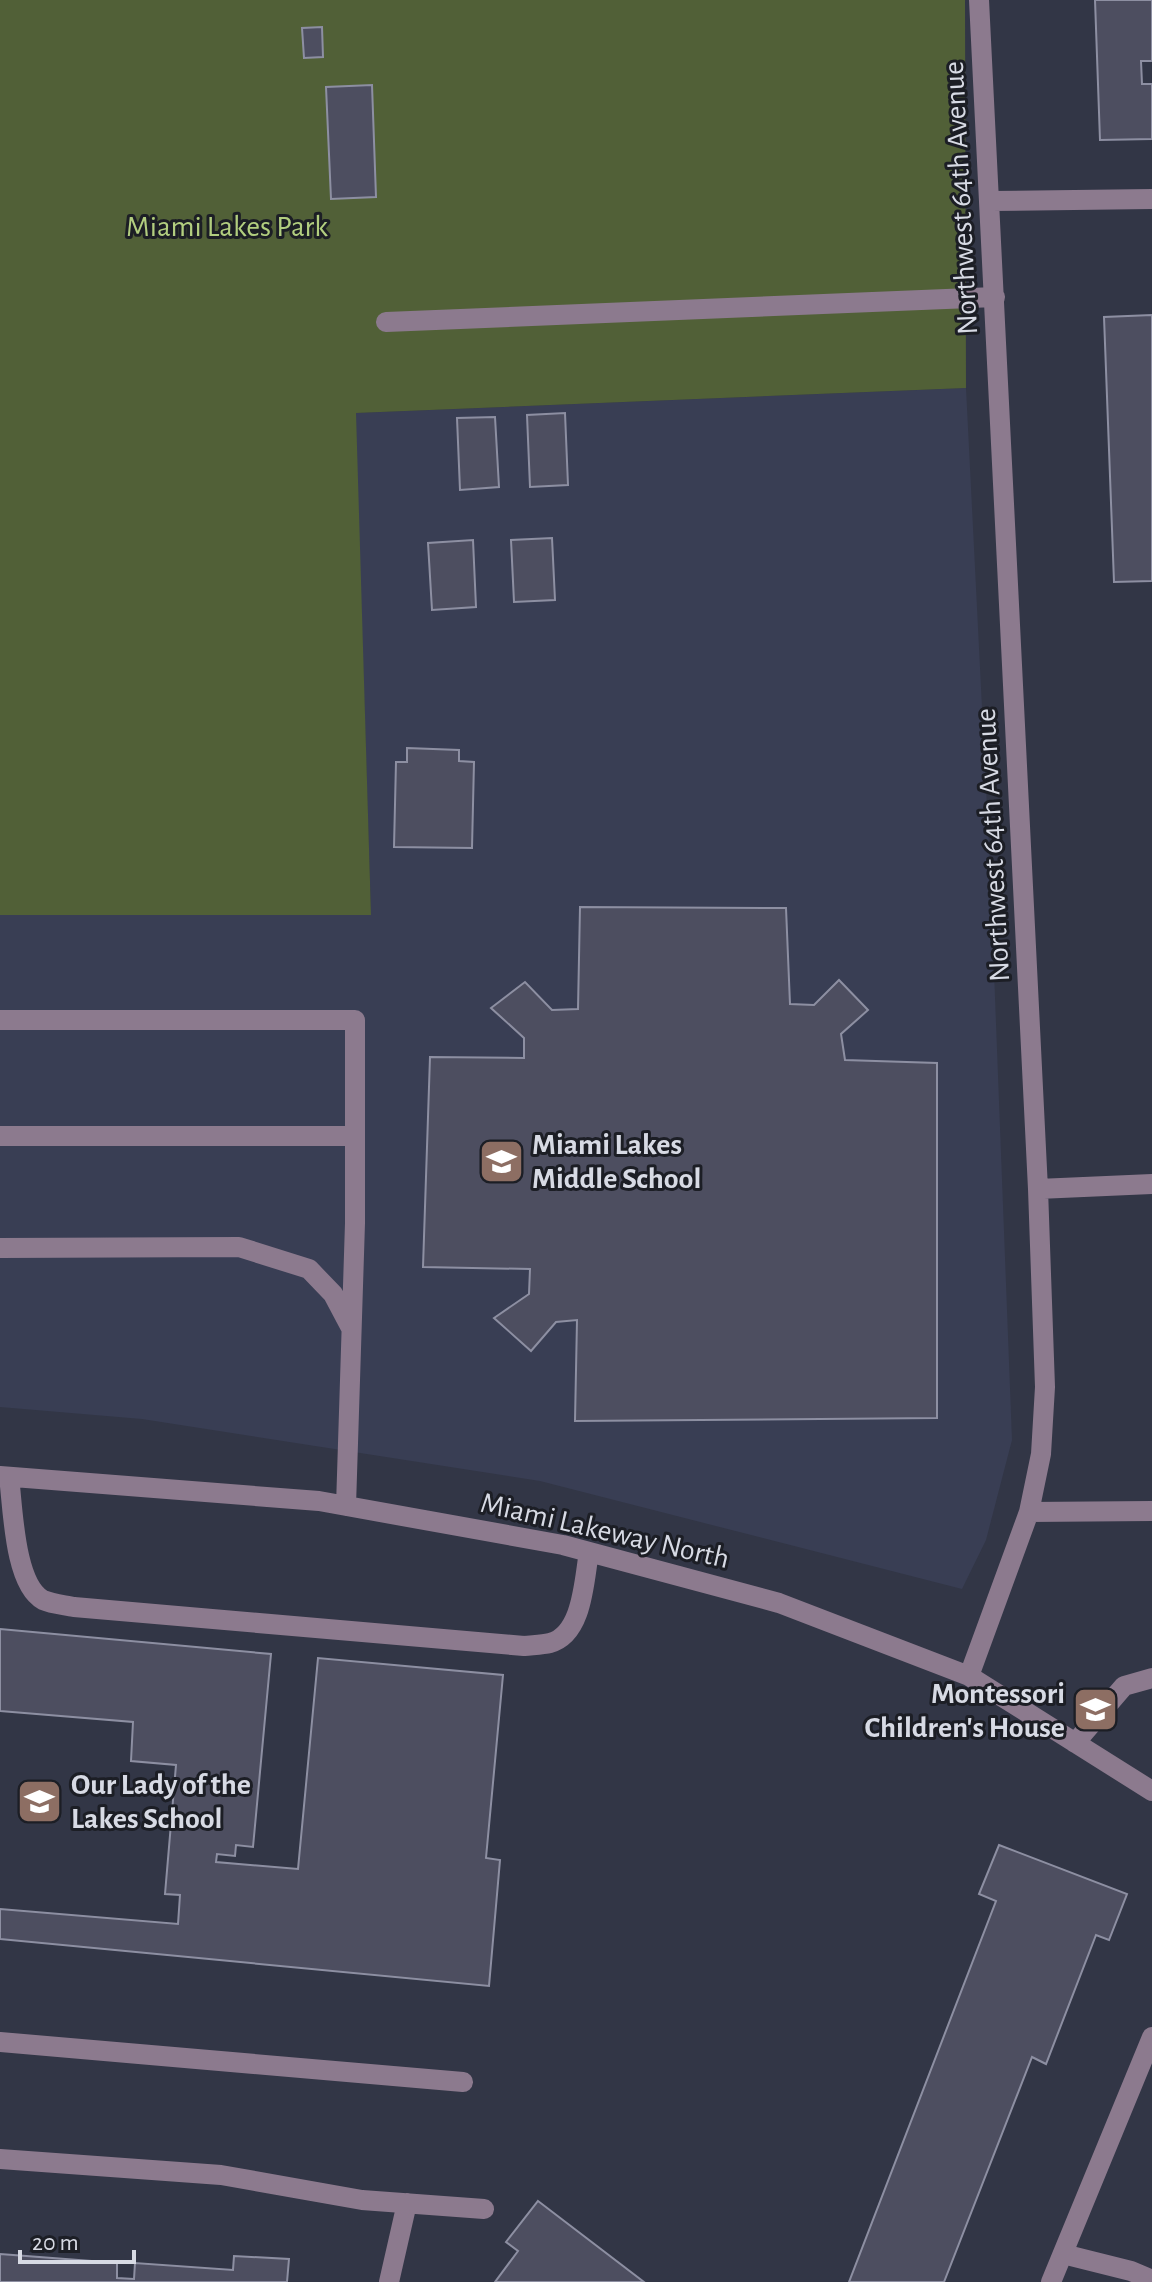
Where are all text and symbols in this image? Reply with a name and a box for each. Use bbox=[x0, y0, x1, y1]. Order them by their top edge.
street label: Northwest 64th Avenue bbox=[939, 60, 983, 336]
park label: Miami Lakes Park bbox=[126, 212, 328, 242]
street label: Northwest 64th Avenue bbox=[971, 707, 1015, 983]
place label: Miami Lakes Middle School bbox=[532, 1130, 701, 1194]
school or university icon: Miami Lakes Middle School bbox=[477, 1137, 525, 1185]
street label: Miami Lakeway North bbox=[478, 1488, 732, 1574]
place label: Montessori Children's House bbox=[864, 1679, 1065, 1743]
school or university icon: Montessori Children's House bbox=[1072, 1686, 1120, 1734]
place label: Our Lady of the Lakes School bbox=[71, 1770, 251, 1834]
school or university icon: Our Lady of the Lakes School bbox=[16, 1777, 64, 1825]
scale bar bbox=[20, 2214, 134, 2264]
text: 20 m bbox=[32, 2231, 79, 2255]

